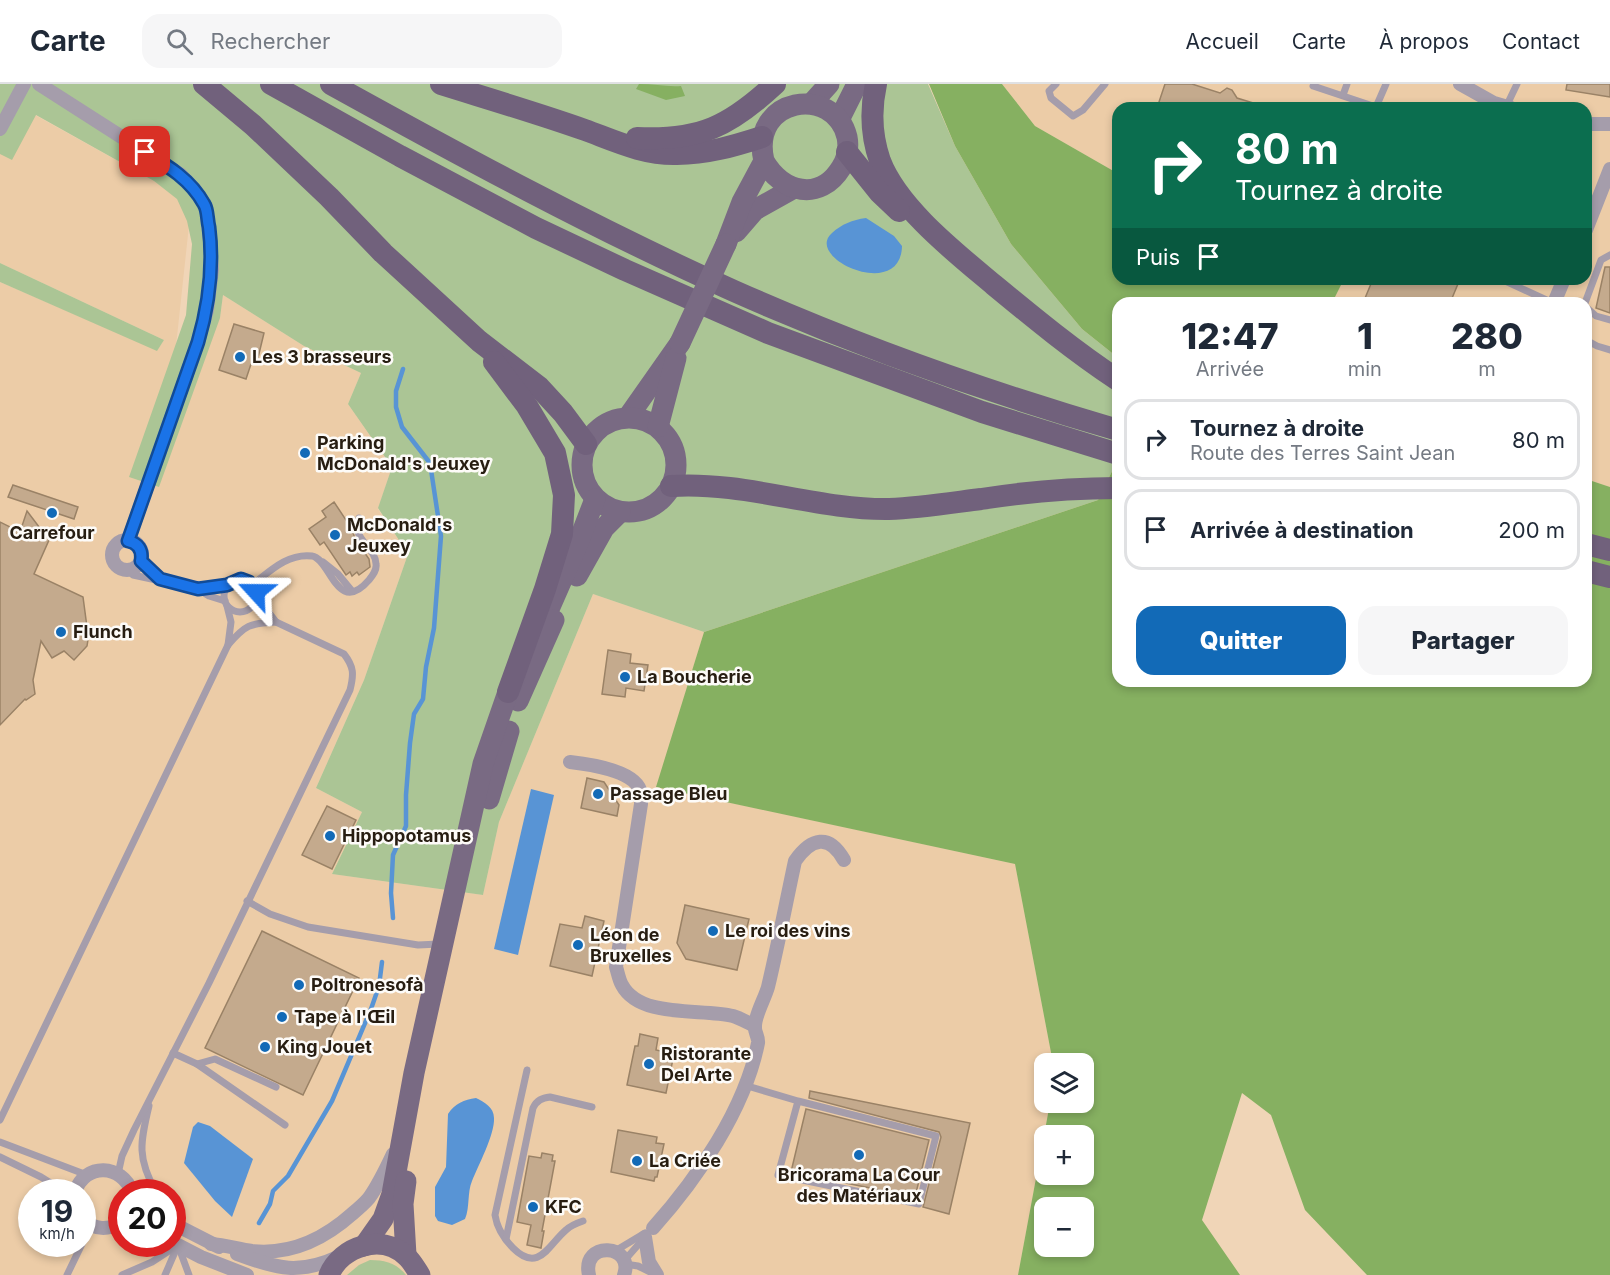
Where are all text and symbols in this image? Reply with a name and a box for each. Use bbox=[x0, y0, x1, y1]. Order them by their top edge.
search box bbox=[142, 14, 562, 68]
text: Carte bbox=[30, 24, 106, 58]
icon: search bbox=[163, 25, 196, 58]
text: Rechercher bbox=[211, 28, 330, 54]
text: Accueil bbox=[1185, 29, 1259, 54]
text: Carte bbox=[1292, 29, 1346, 54]
text: À propos bbox=[1379, 29, 1469, 54]
text: Contact bbox=[1502, 29, 1580, 54]
text: 80 m bbox=[1235, 123, 1339, 174]
pin bbox=[119, 126, 170, 177]
icon: right bbox=[1136, 126, 1214, 204]
icon: arrive bbox=[128, 135, 161, 168]
text: Tournez à droite bbox=[1235, 174, 1443, 207]
icon: arrive bbox=[1192, 240, 1225, 273]
text: Puis bbox=[1136, 244, 1180, 270]
text: 12:47 bbox=[1181, 314, 1279, 358]
text: 1 bbox=[1357, 314, 1373, 358]
text: 280 bbox=[1451, 314, 1523, 358]
place label: Les 3 brasseurs bbox=[252, 346, 392, 367]
marker: Les 3 brasseurs bbox=[233, 350, 247, 364]
text: Arrivée bbox=[1196, 357, 1264, 381]
text: min bbox=[1348, 357, 1382, 381]
text: m bbox=[1478, 357, 1496, 381]
text: Tournez à droite bbox=[1190, 415, 1364, 441]
icon: right bbox=[1139, 423, 1172, 456]
text: 80 m bbox=[1512, 427, 1565, 453]
place label: Parking McDonald's Jeuxey bbox=[317, 432, 491, 474]
text: Route des Terres Saint Jean bbox=[1190, 441, 1455, 465]
marker: Parking McDonald's Jeuxey bbox=[298, 446, 312, 460]
marker: Carrefour bbox=[45, 506, 59, 520]
icon: arrive bbox=[1139, 513, 1172, 546]
place label: McDonald's Jeuxey bbox=[347, 514, 452, 556]
text: Arrivée à destination bbox=[1190, 517, 1414, 543]
text: 200 m bbox=[1498, 517, 1565, 543]
place label: Carrefour bbox=[9, 522, 95, 543]
marker: McDonald's Jeuxey bbox=[328, 528, 342, 542]
position arrow bbox=[224, 560, 288, 624]
button: Quitter bbox=[1136, 606, 1346, 675]
button: Partager bbox=[1358, 606, 1568, 675]
place label: Flunch bbox=[73, 621, 133, 642]
marker: Flunch bbox=[54, 625, 68, 639]
place label: La Boucherie bbox=[637, 666, 752, 687]
marker: La Boucherie bbox=[618, 670, 632, 684]
place label: Passage Bleu bbox=[610, 783, 728, 804]
marker: Passage Bleu bbox=[591, 787, 605, 801]
place label: Hippopotamus bbox=[342, 825, 471, 846]
marker: Hippopotamus bbox=[323, 829, 337, 843]
place label: Le roi des vins bbox=[725, 920, 851, 941]
place label: Léon de Bruxelles bbox=[590, 924, 672, 966]
marker: Le roi des vins bbox=[706, 924, 720, 938]
marker: Léon de Bruxelles bbox=[571, 938, 585, 952]
place label: Poltronesofà bbox=[311, 974, 424, 995]
marker: Poltronesofà bbox=[292, 978, 306, 992]
place label: Tape à l'Œil bbox=[294, 1006, 395, 1027]
marker: Tape à l'Œil bbox=[275, 1010, 289, 1024]
place label: King Jouet bbox=[277, 1036, 372, 1057]
marker: King Jouet bbox=[258, 1040, 272, 1054]
place label: Ristorante Del Arte bbox=[661, 1043, 751, 1085]
map controls bbox=[1034, 1053, 1094, 1257]
button: layers bbox=[1034, 1053, 1094, 1113]
marker: Ristorante Del Arte bbox=[642, 1057, 656, 1071]
button: + bbox=[1034, 1125, 1094, 1185]
marker: Bricorama La Cour des Matériaux bbox=[852, 1148, 866, 1162]
place label: La Criée bbox=[649, 1150, 721, 1171]
marker: La Criée bbox=[630, 1154, 644, 1168]
place label: Bricorama La Cour des Matériaux bbox=[778, 1164, 940, 1206]
speed limit sign: 20 bbox=[108, 1179, 186, 1257]
text: 19 bbox=[41, 1193, 73, 1229]
place label: KFC bbox=[545, 1196, 582, 1217]
button: − bbox=[1034, 1197, 1094, 1257]
marker: KFC bbox=[526, 1200, 540, 1214]
text: km/h bbox=[39, 1224, 75, 1243]

